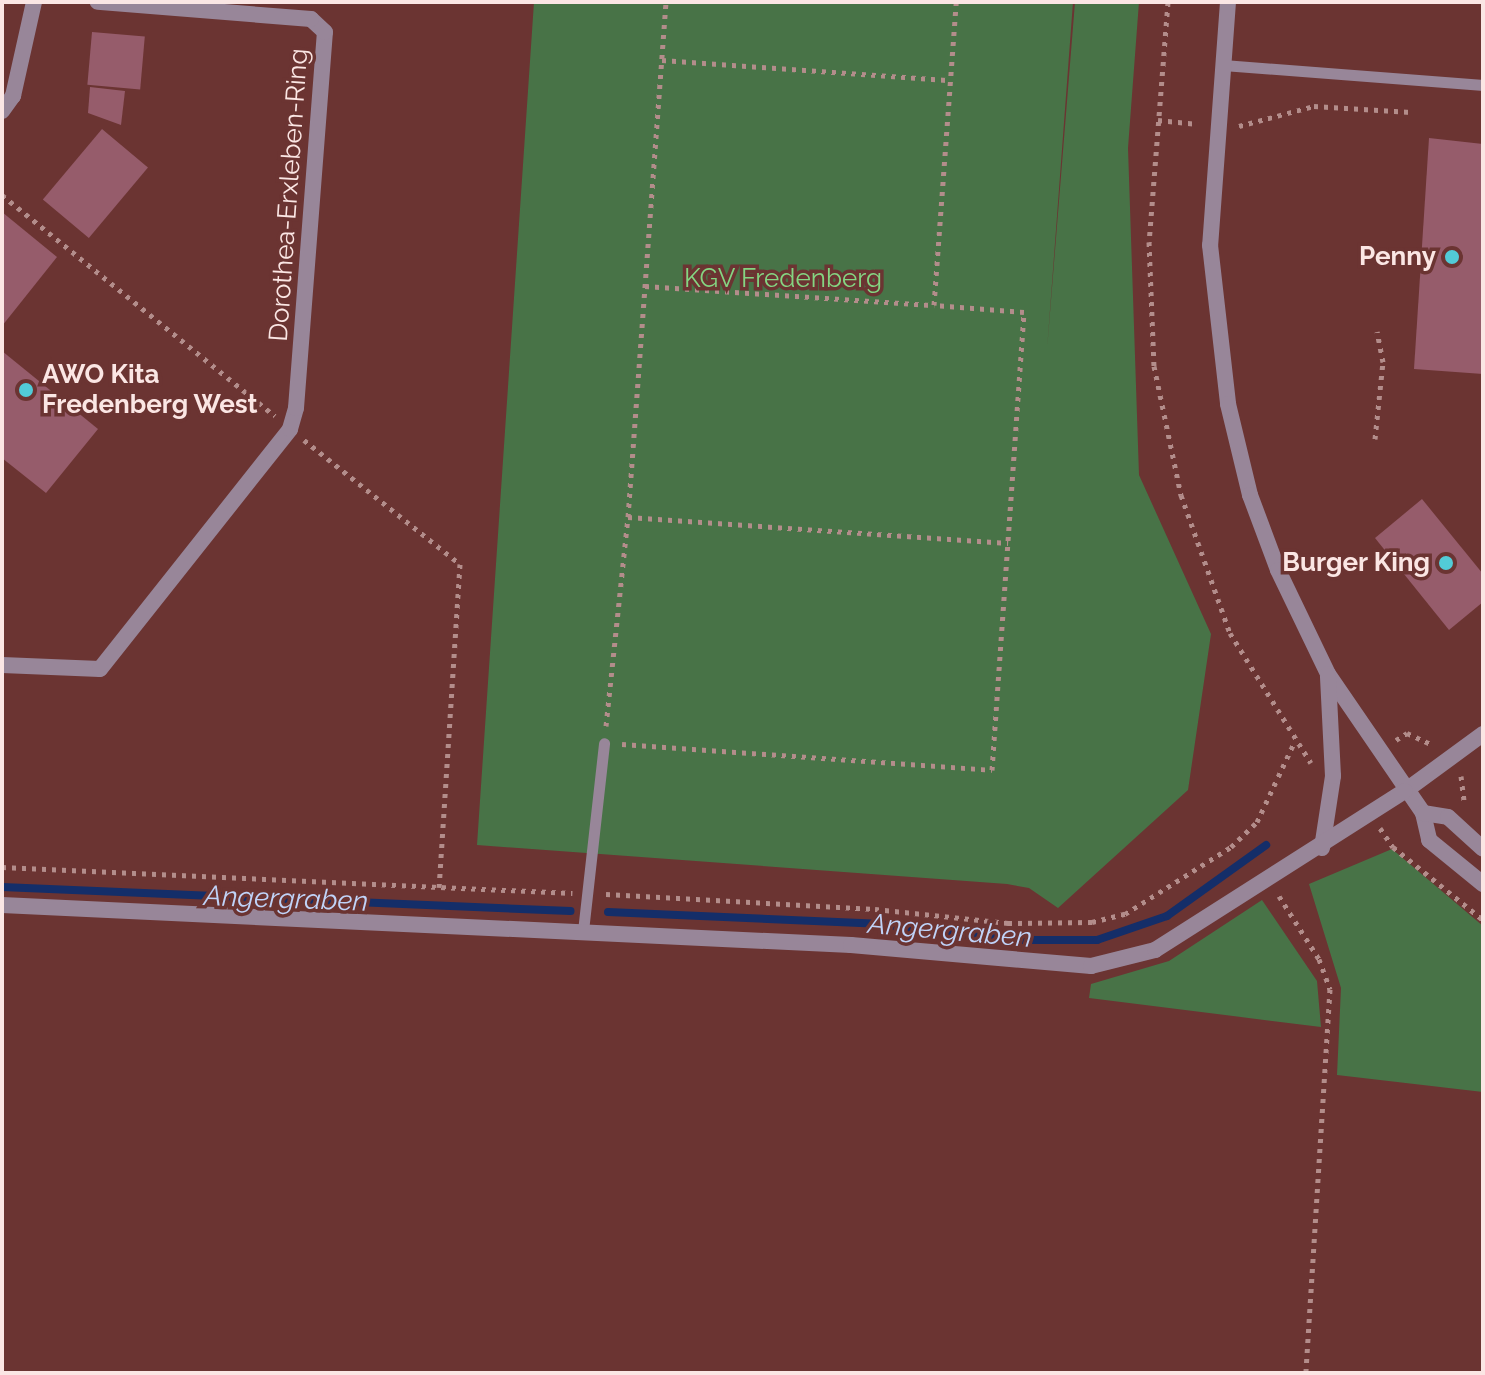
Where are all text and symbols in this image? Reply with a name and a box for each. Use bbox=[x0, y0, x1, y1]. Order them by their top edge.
street label: Dorothea-Erxleben-Ring bbox=[263, 47, 315, 343]
place label: Penny bbox=[1359, 241, 1436, 273]
marker: Penny bbox=[1443, 248, 1461, 266]
park label: KGV Fredenberg bbox=[683, 263, 883, 295]
place label: AWO Kita Fredenberg West bbox=[42, 359, 258, 420]
marker: AWO Kita Fredenberg West bbox=[17, 381, 35, 399]
place label: Burger King bbox=[1282, 547, 1430, 579]
marker: Burger King bbox=[1437, 554, 1455, 572]
water label: Angergraben bbox=[203, 879, 369, 919]
water label: Angergraben bbox=[867, 907, 1033, 955]

